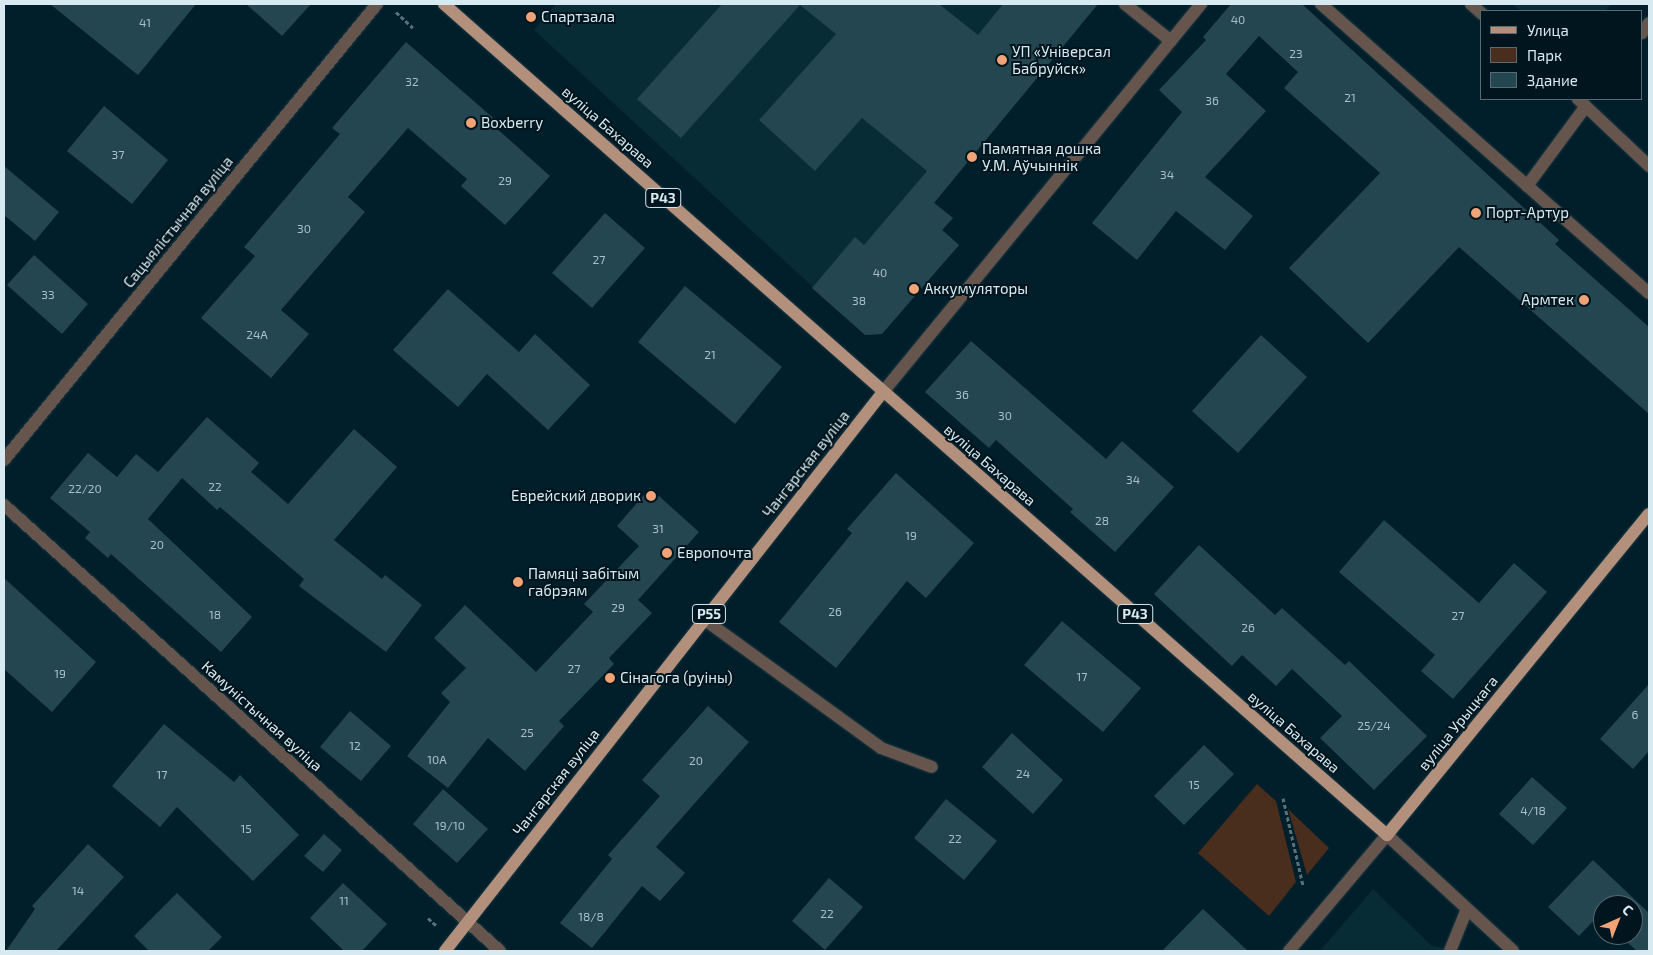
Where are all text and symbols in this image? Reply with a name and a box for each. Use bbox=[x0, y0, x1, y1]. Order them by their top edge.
place label: Спартзала bbox=[541, 8, 615, 26]
legend bbox=[1480, 10, 1643, 100]
marker: Спартзала bbox=[525, 11, 537, 23]
house number: 40 bbox=[1231, 13, 1245, 27]
house number: 41 bbox=[139, 16, 151, 30]
text: Улица bbox=[1527, 21, 1569, 39]
place label: УП «Універсал Бабруйск» bbox=[1012, 42, 1111, 77]
text: Парк bbox=[1527, 46, 1562, 64]
house number: 23 bbox=[1289, 47, 1303, 61]
marker: УП «Універсал Бабруйск» bbox=[996, 54, 1008, 66]
text: Здание bbox=[1527, 71, 1578, 89]
house number: 32 bbox=[405, 75, 419, 89]
street label: вуліца Бахарава bbox=[558, 82, 658, 172]
house number: 21 bbox=[1344, 91, 1356, 105]
house number: 36 bbox=[1205, 94, 1219, 108]
place label: Boxberry bbox=[481, 114, 543, 132]
marker: Boxberry bbox=[465, 117, 477, 129]
place label: Памятная дошка У.М. Аўчыннік bbox=[982, 139, 1101, 174]
house number: 37 bbox=[112, 148, 124, 162]
marker: Памятная дошка У.М. Аўчыннік bbox=[966, 151, 978, 163]
street label: Сацыялістычная вуліца bbox=[119, 153, 237, 291]
house number: 34 bbox=[1160, 168, 1174, 182]
house number: 29 bbox=[498, 174, 512, 188]
road number: Р43 bbox=[644, 187, 682, 210]
place label: Порт-Артур bbox=[1486, 204, 1569, 222]
marker: Порт-Артур bbox=[1470, 207, 1482, 219]
house number: 30 bbox=[297, 222, 311, 236]
house number: 27 bbox=[593, 253, 605, 267]
house number: 40 bbox=[873, 266, 887, 280]
place label: Аккумуляторы bbox=[924, 280, 1028, 298]
marker: Аккумуляторы bbox=[908, 283, 920, 295]
house number: 33 bbox=[41, 288, 55, 302]
place label: Армтек bbox=[1521, 291, 1574, 309]
house number: 38 bbox=[852, 294, 866, 308]
marker: Армтек bbox=[1578, 294, 1590, 306]
house number: 24А bbox=[246, 328, 268, 342]
house number: 21 bbox=[704, 348, 716, 362]
house number: 36 bbox=[955, 388, 969, 402]
street label: Чангарская вуліца bbox=[759, 407, 853, 521]
house number: 30 bbox=[998, 409, 1012, 423]
street label: вуліца Бахарава bbox=[940, 420, 1040, 510]
house number: 34 bbox=[1126, 473, 1140, 487]
house number: 22 bbox=[208, 480, 222, 494]
house number: 22/20 bbox=[68, 482, 102, 496]
place label: Еврейский дворик bbox=[511, 487, 641, 505]
marker: Еврейский дворик bbox=[645, 490, 657, 502]
house number: 28 bbox=[1095, 514, 1109, 528]
house number: 31 bbox=[652, 522, 664, 536]
house number: 19 bbox=[905, 529, 917, 543]
house number: 20 bbox=[150, 538, 164, 552]
place label: Европочта bbox=[677, 544, 752, 562]
marker: Европочта bbox=[661, 547, 673, 559]
place label: Памяці забітым габрэям bbox=[528, 564, 639, 599]
marker: Памяці забітым габрэям bbox=[512, 576, 524, 588]
house number: 29 bbox=[611, 601, 625, 615]
road number: Р55 bbox=[692, 602, 726, 626]
road number: Р43 bbox=[1116, 602, 1154, 626]
house number: 26 bbox=[828, 605, 842, 619]
house number: 18 bbox=[209, 608, 221, 622]
house number: 27 bbox=[1452, 609, 1464, 623]
house number: 26 bbox=[1241, 621, 1255, 635]
street label: Камуністычная вуліца bbox=[198, 657, 326, 775]
house number: 27 bbox=[568, 662, 580, 676]
house number: 19 bbox=[54, 667, 66, 681]
place label: Сінагога (руіны) bbox=[620, 669, 733, 687]
house number: 17 bbox=[1077, 670, 1087, 684]
marker: Сінагога (руіны) bbox=[604, 672, 616, 684]
street label: вуліца Урыцкага bbox=[1414, 672, 1502, 774]
street label: вуліца Бахарава bbox=[1244, 687, 1344, 777]
house number: 6 bbox=[1632, 708, 1638, 722]
house number: 25/24 bbox=[1357, 719, 1391, 733]
street label: Чангарская вуліца bbox=[509, 725, 603, 839]
house number: 25 bbox=[520, 726, 534, 740]
house number: 12 bbox=[349, 739, 361, 753]
house number: 10А bbox=[427, 753, 447, 767]
house number: 20 bbox=[689, 754, 703, 768]
house number: 24 bbox=[1016, 767, 1030, 781]
house number: 17 bbox=[157, 768, 167, 782]
house number: 15 bbox=[1188, 778, 1200, 792]
house number: 4/18 bbox=[1520, 804, 1546, 818]
house number: 19/10 bbox=[435, 819, 465, 833]
house number: 15 bbox=[240, 822, 252, 836]
house number: 22 bbox=[948, 832, 962, 846]
house number: 14 bbox=[72, 884, 84, 898]
house number: 11 bbox=[339, 894, 349, 908]
north arrow bbox=[1593, 895, 1643, 945]
text: С bbox=[1619, 901, 1637, 919]
house number: 22 bbox=[820, 907, 834, 921]
house number: 18/8 bbox=[578, 910, 604, 924]

